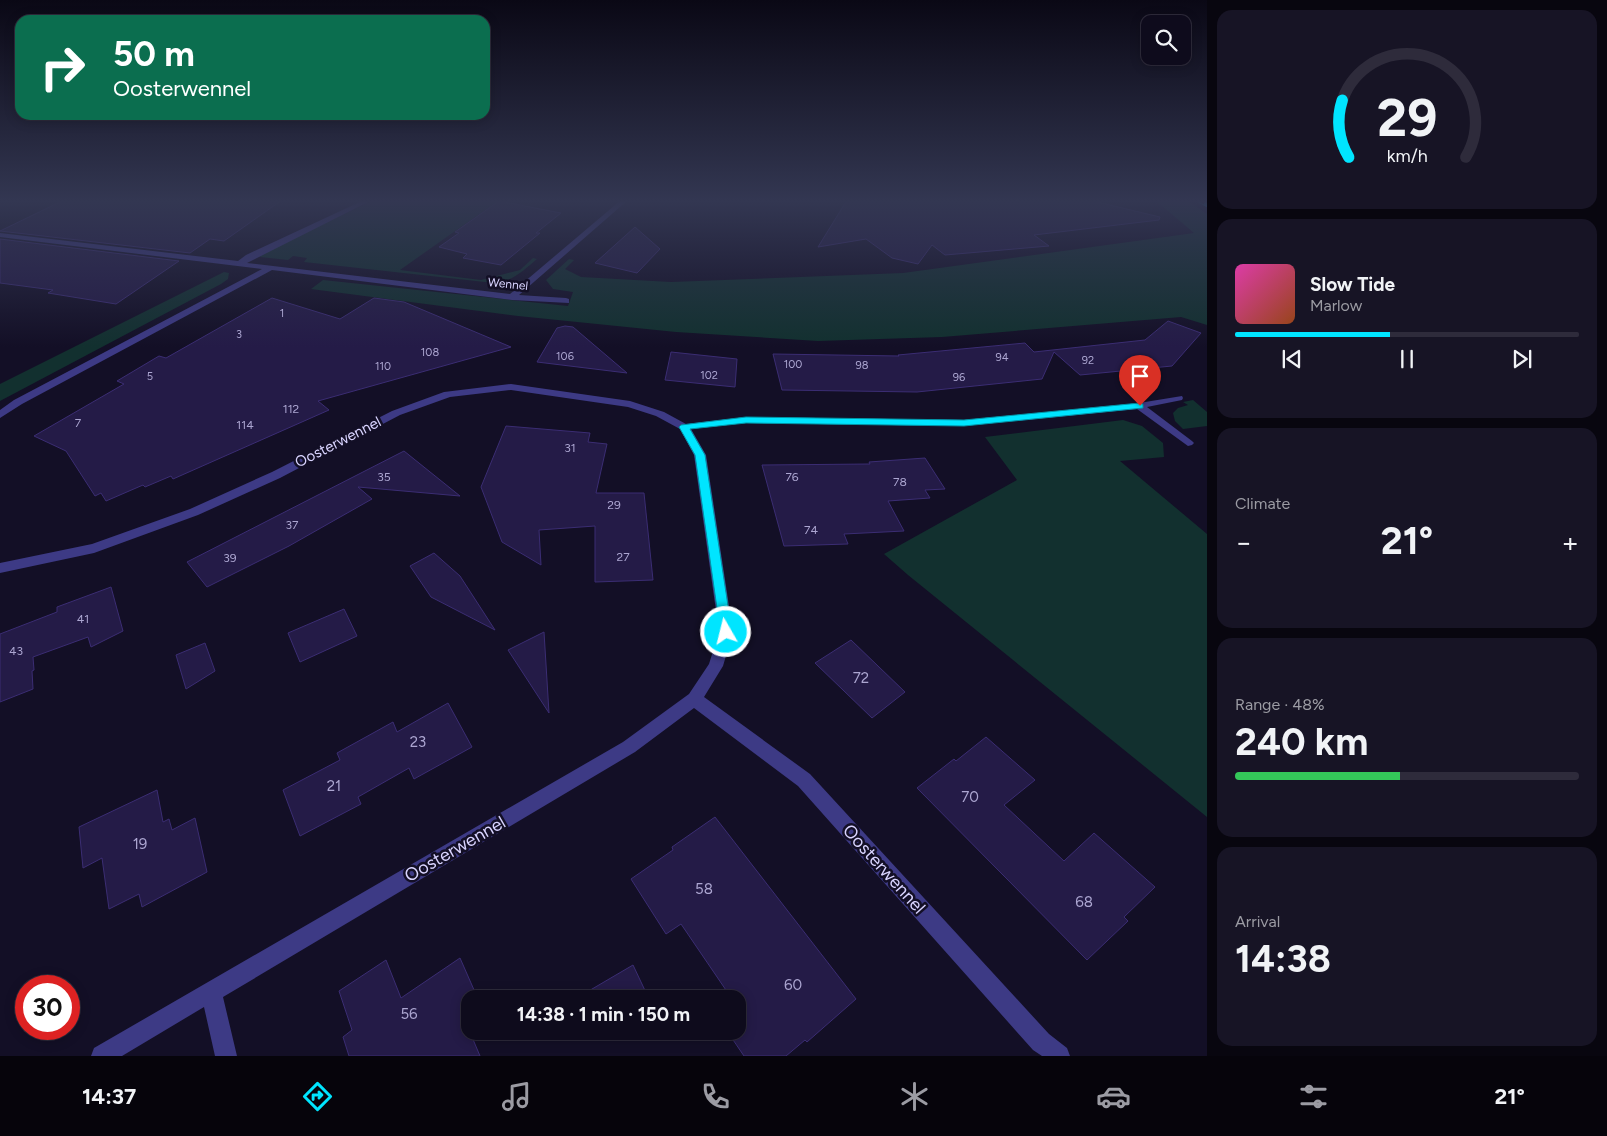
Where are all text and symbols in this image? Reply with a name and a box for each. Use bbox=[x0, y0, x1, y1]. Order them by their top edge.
map controls bbox=[1141, 15, 1191, 65]
button: search bbox=[1141, 15, 1191, 65]
text: 50 m bbox=[113, 33, 195, 75]
icon: right bbox=[30, 35, 95, 100]
text: Oosterwennel bbox=[113, 75, 251, 102]
text: 29 bbox=[1377, 87, 1437, 149]
text: km/h bbox=[1387, 145, 1427, 166]
text: Slow Tide bbox=[1310, 273, 1395, 296]
street label: Wennel bbox=[487, 275, 529, 293]
text: Marlow bbox=[1310, 296, 1362, 315]
house number: 1 bbox=[280, 307, 284, 320]
house number: 3 bbox=[236, 328, 242, 341]
icon: previous bbox=[1278, 345, 1306, 373]
icon: pause bbox=[1393, 345, 1421, 373]
icon: next bbox=[1508, 345, 1536, 373]
house number: 108 bbox=[421, 346, 439, 359]
house number: 106 bbox=[556, 350, 574, 363]
house number: 94 bbox=[995, 351, 1009, 364]
house number: 92 bbox=[1082, 354, 1094, 367]
pin bbox=[1119, 355, 1161, 406]
house number: 100 bbox=[784, 358, 802, 371]
house number: 98 bbox=[856, 359, 869, 372]
house number: 110 bbox=[375, 360, 391, 373]
icon: arrive bbox=[1126, 362, 1154, 390]
house number: 102 bbox=[700, 369, 718, 382]
house number: 5 bbox=[147, 370, 153, 383]
house number: 96 bbox=[953, 371, 965, 384]
house number: 112 bbox=[283, 402, 299, 416]
street label: Oosterwennel bbox=[292, 413, 384, 471]
house number: 7 bbox=[75, 416, 82, 430]
house number: 114 bbox=[236, 418, 254, 432]
house number: 31 bbox=[564, 441, 576, 455]
house number: 35 bbox=[377, 470, 391, 484]
house number: 76 bbox=[785, 470, 799, 484]
house number: 78 bbox=[893, 475, 907, 489]
text: Climate bbox=[1235, 494, 1290, 513]
house number: 29 bbox=[607, 498, 621, 512]
house number: 37 bbox=[286, 518, 299, 532]
text: 21° bbox=[1381, 518, 1433, 564]
house number: 74 bbox=[804, 523, 818, 537]
text: − bbox=[1235, 525, 1252, 559]
text: + bbox=[1562, 525, 1579, 559]
house number: 27 bbox=[616, 550, 630, 564]
house number: 39 bbox=[223, 551, 237, 565]
position arrow bbox=[699, 605, 751, 657]
house number: 41 bbox=[77, 612, 89, 626]
house number: 43 bbox=[9, 644, 23, 658]
house number: 72 bbox=[853, 669, 869, 687]
text: Range · 48% bbox=[1235, 695, 1325, 714]
text: 240 km bbox=[1235, 719, 1368, 765]
house number: 23 bbox=[410, 733, 426, 751]
house number: 21 bbox=[327, 777, 341, 795]
house number: 70 bbox=[961, 788, 979, 806]
street label: Oosterwennel bbox=[401, 811, 509, 887]
street label: Oosterwennel bbox=[838, 820, 930, 918]
house number: 19 bbox=[133, 835, 147, 853]
house number: 58 bbox=[695, 880, 713, 898]
house number: 68 bbox=[1075, 893, 1093, 911]
text: Arrival bbox=[1235, 912, 1280, 931]
text: 14:38 bbox=[1235, 936, 1331, 982]
speed limit sign: 30 bbox=[15, 975, 80, 1040]
house number: 60 bbox=[784, 976, 802, 994]
text: 14:38 · 1 min · 150 m bbox=[517, 1003, 690, 1026]
house number: 56 bbox=[400, 1005, 418, 1023]
icon: directions bbox=[300, 1079, 335, 1114]
icon: music bbox=[499, 1079, 534, 1114]
icon: phone bbox=[698, 1079, 733, 1114]
icon: climate bbox=[897, 1079, 932, 1114]
icon: car bbox=[1096, 1079, 1131, 1114]
icon: filters bbox=[1296, 1079, 1331, 1114]
text: 14:37 bbox=[82, 1083, 136, 1110]
text: 21° bbox=[1495, 1083, 1525, 1110]

